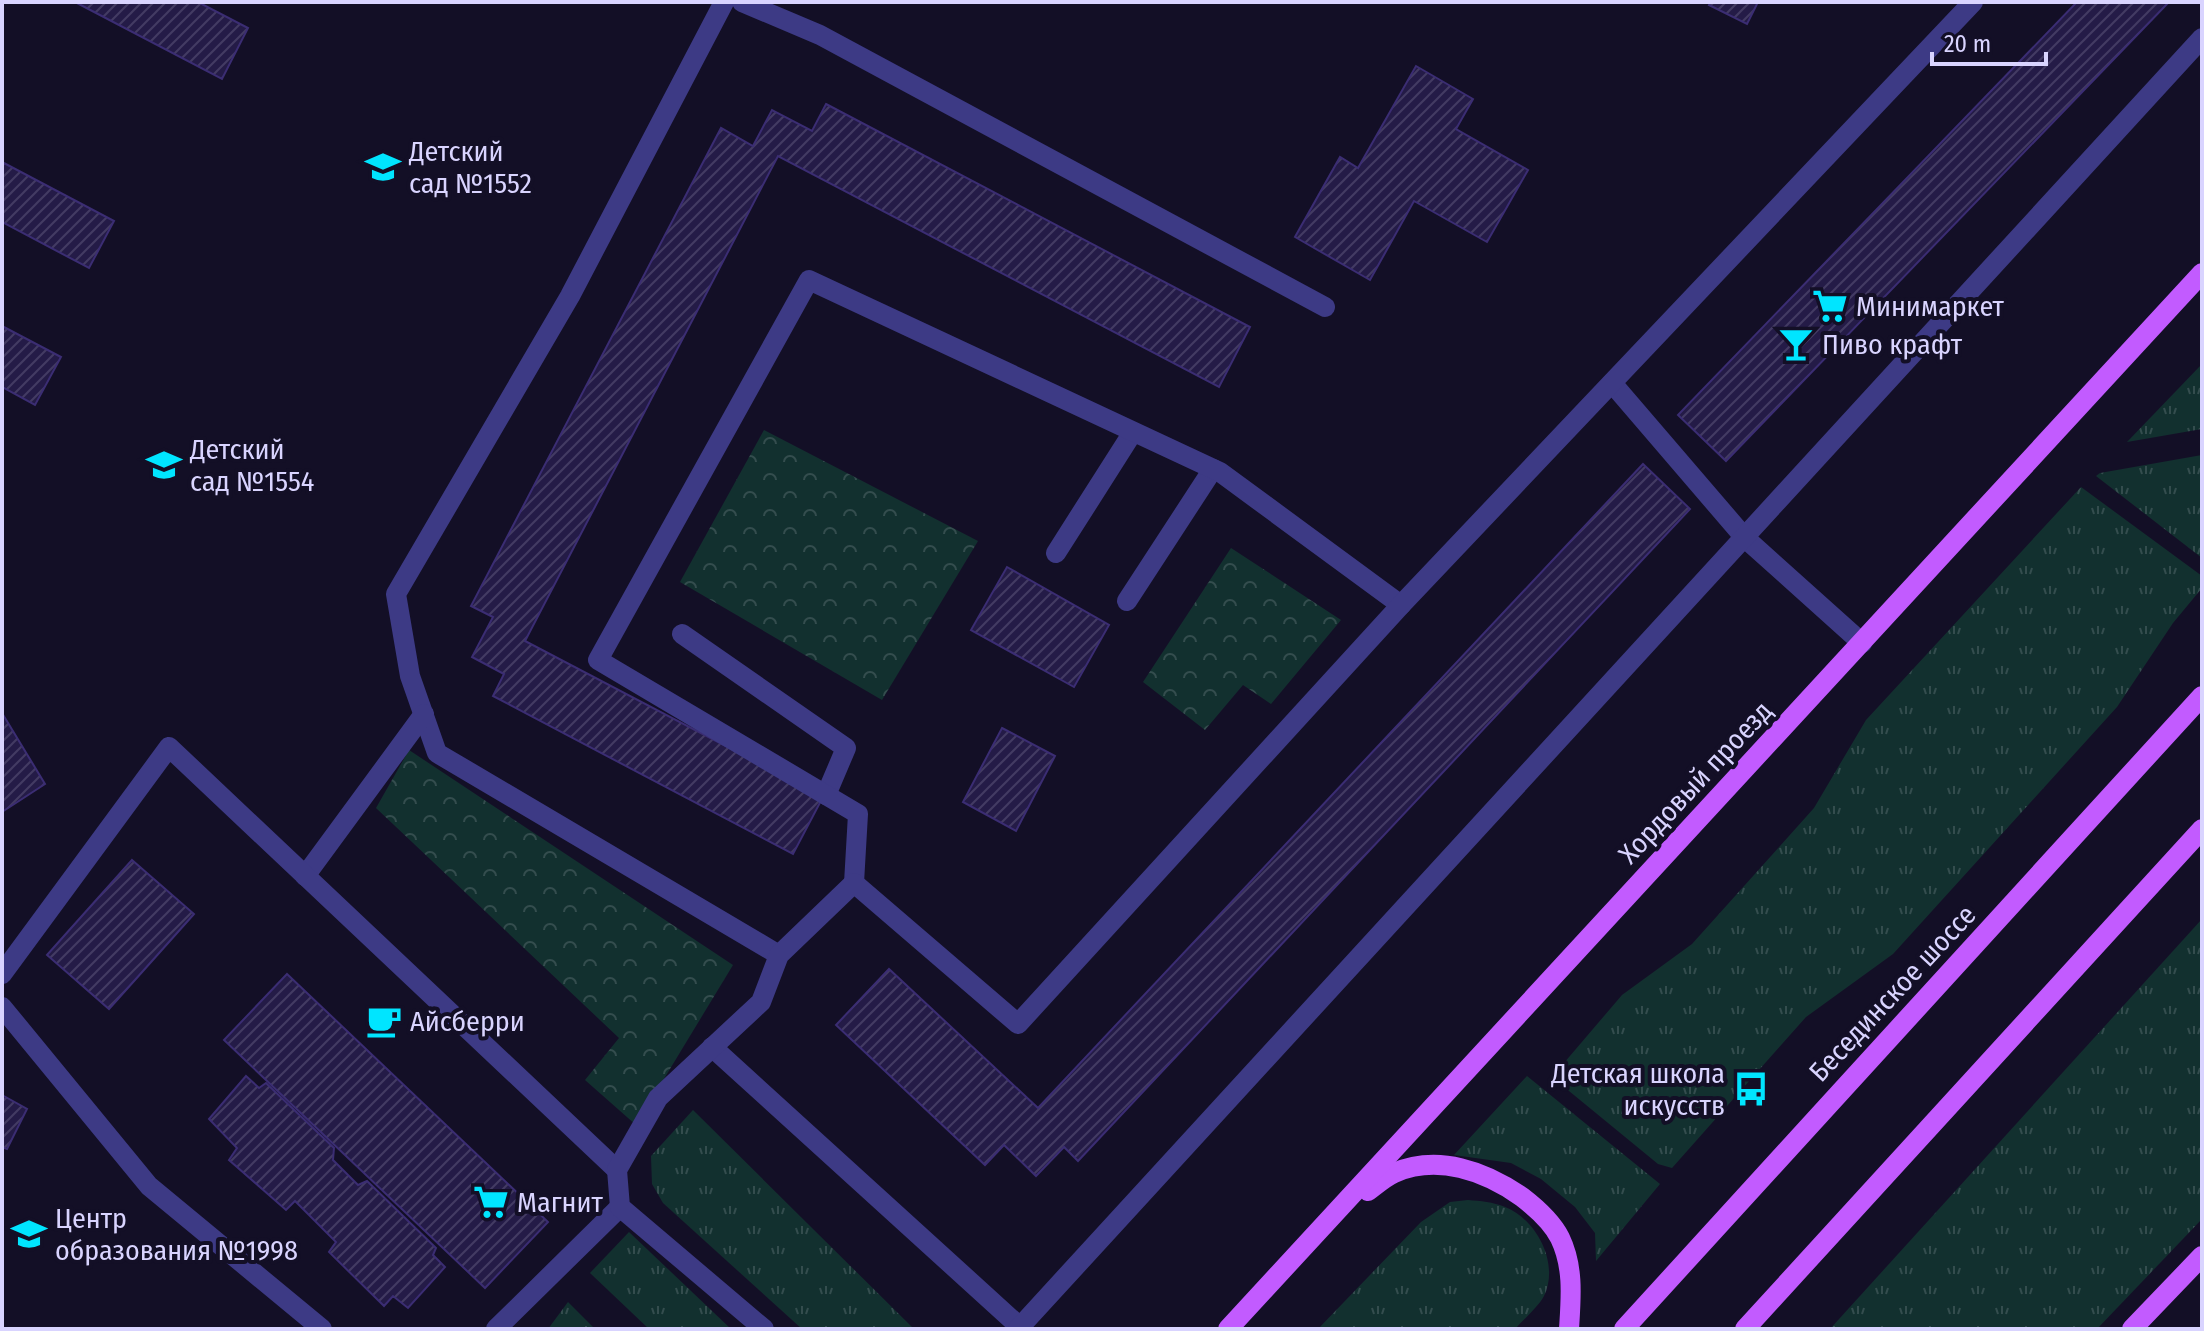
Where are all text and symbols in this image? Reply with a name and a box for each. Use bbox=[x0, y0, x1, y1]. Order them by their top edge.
scale bar bbox=[1932, 16, 2046, 66]
text: 20 m bbox=[1944, 30, 1991, 58]
place label: Детский сад №1552 bbox=[408, 135, 532, 200]
school or university icon: Детский сад №1552 bbox=[364, 148, 402, 186]
supermarket icon: Минимаркет bbox=[1811, 287, 1849, 325]
place label: Минимаркет bbox=[1856, 290, 2005, 323]
bar icon: Пиво крафт bbox=[1777, 325, 1815, 363]
place label: Пиво крафт bbox=[1822, 328, 1963, 361]
place label: Детский сад №1554 bbox=[189, 433, 314, 498]
school or university icon: Детский сад №1554 bbox=[145, 446, 183, 484]
street label: Хордовый проезд bbox=[1612, 694, 1779, 870]
street label: Бесединское шоссе bbox=[1802, 898, 1983, 1088]
cafe icon: Айсберри bbox=[365, 1002, 403, 1040]
place label: Айсберри bbox=[410, 1005, 525, 1038]
place label: Детская школа искусств bbox=[1550, 1057, 1725, 1122]
bus stop icon: Детская школа искусств bbox=[1732, 1070, 1770, 1108]
supermarket icon: Магнит bbox=[472, 1183, 510, 1221]
place label: Магнит bbox=[517, 1186, 603, 1219]
place label: Центр образования №1998 bbox=[55, 1202, 298, 1267]
school or university icon: Центр образования №1998 bbox=[10, 1215, 48, 1253]

